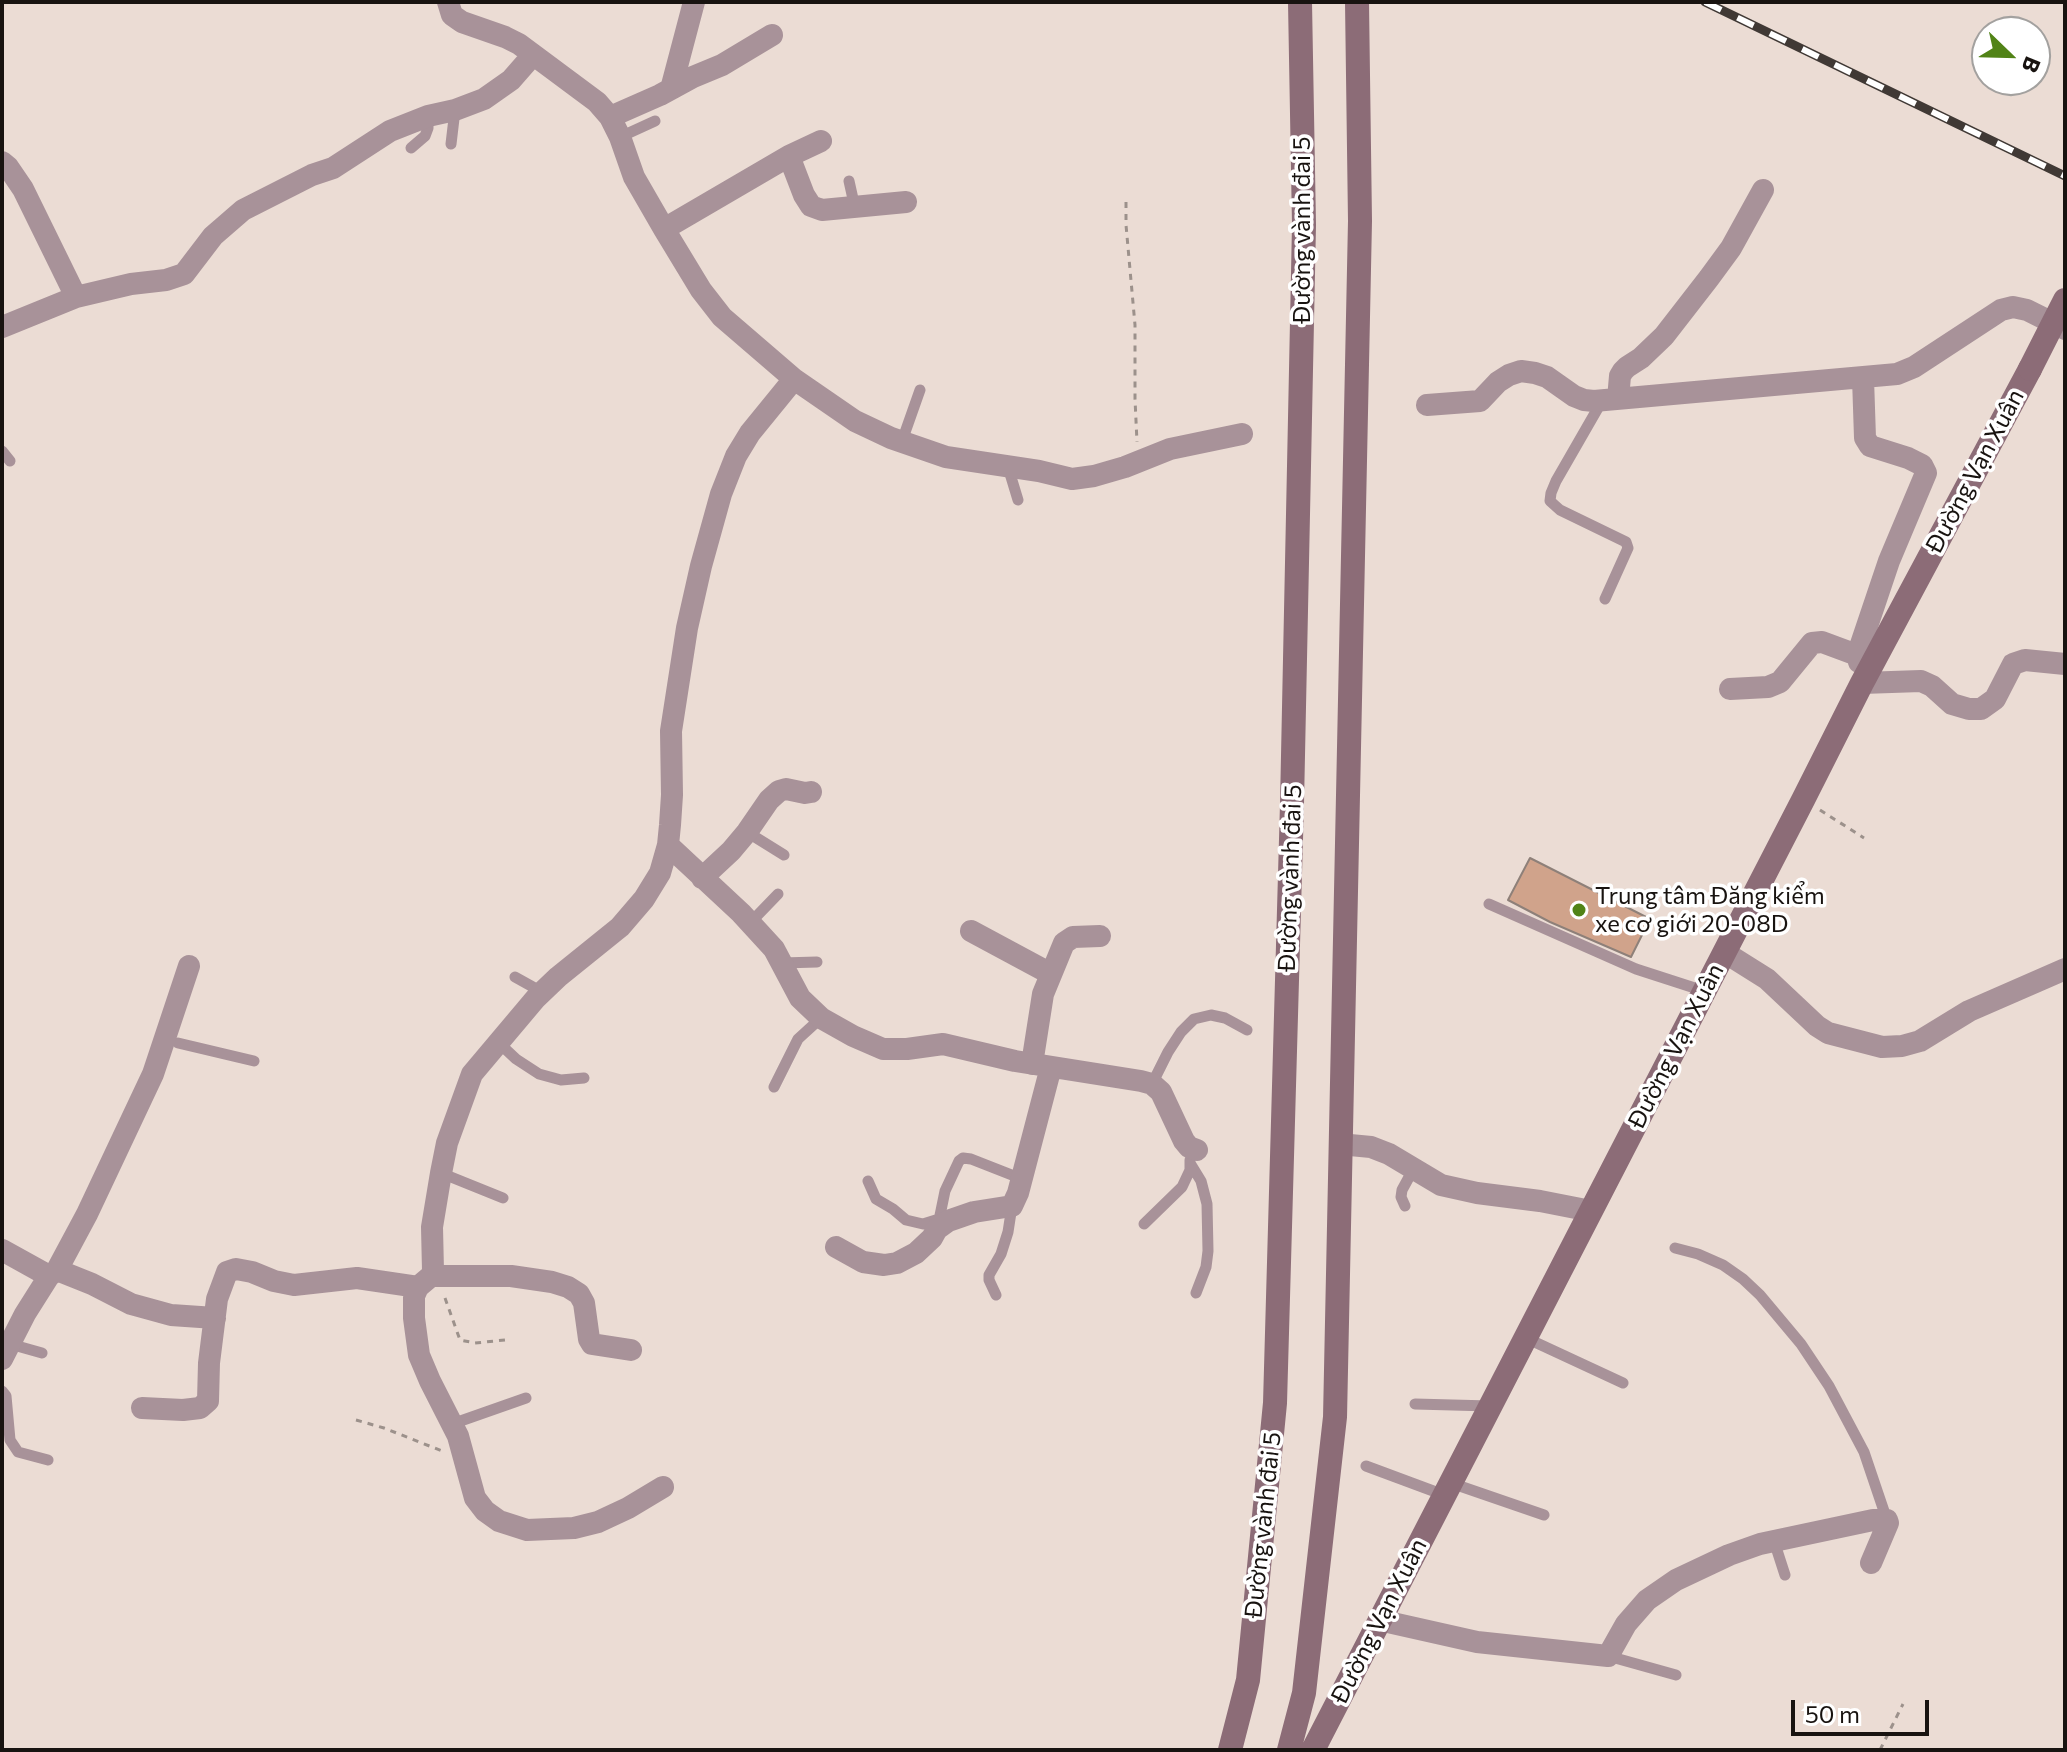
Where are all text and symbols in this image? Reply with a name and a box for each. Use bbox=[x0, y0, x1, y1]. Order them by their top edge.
north arrow bbox=[1971, 16, 2051, 96]
text: B bbox=[2016, 53, 2047, 77]
street label: Đường vành đai 5 bbox=[1288, 137, 1316, 323]
street label: Đường Vạn Xuân bbox=[1920, 384, 2030, 558]
street label: Đường vành đai 5 bbox=[1272, 784, 1308, 972]
place label: Trung tâm Đăng kiểm xe cơ giới 20-08D bbox=[1595, 882, 1825, 938]
marker: Trung tâm Đăng kiểm xe cơ giới 20-08D bbox=[1570, 901, 1588, 919]
street label: Đường Vạn Xuân bbox=[1622, 959, 1730, 1133]
street label: Đường vành đai 5 bbox=[1239, 1431, 1287, 1619]
street label: Đường Vạn Xuân bbox=[1325, 1534, 1433, 1708]
scale bar bbox=[1795, 1684, 1933, 1734]
text: 50 m bbox=[1805, 1699, 1860, 1728]

